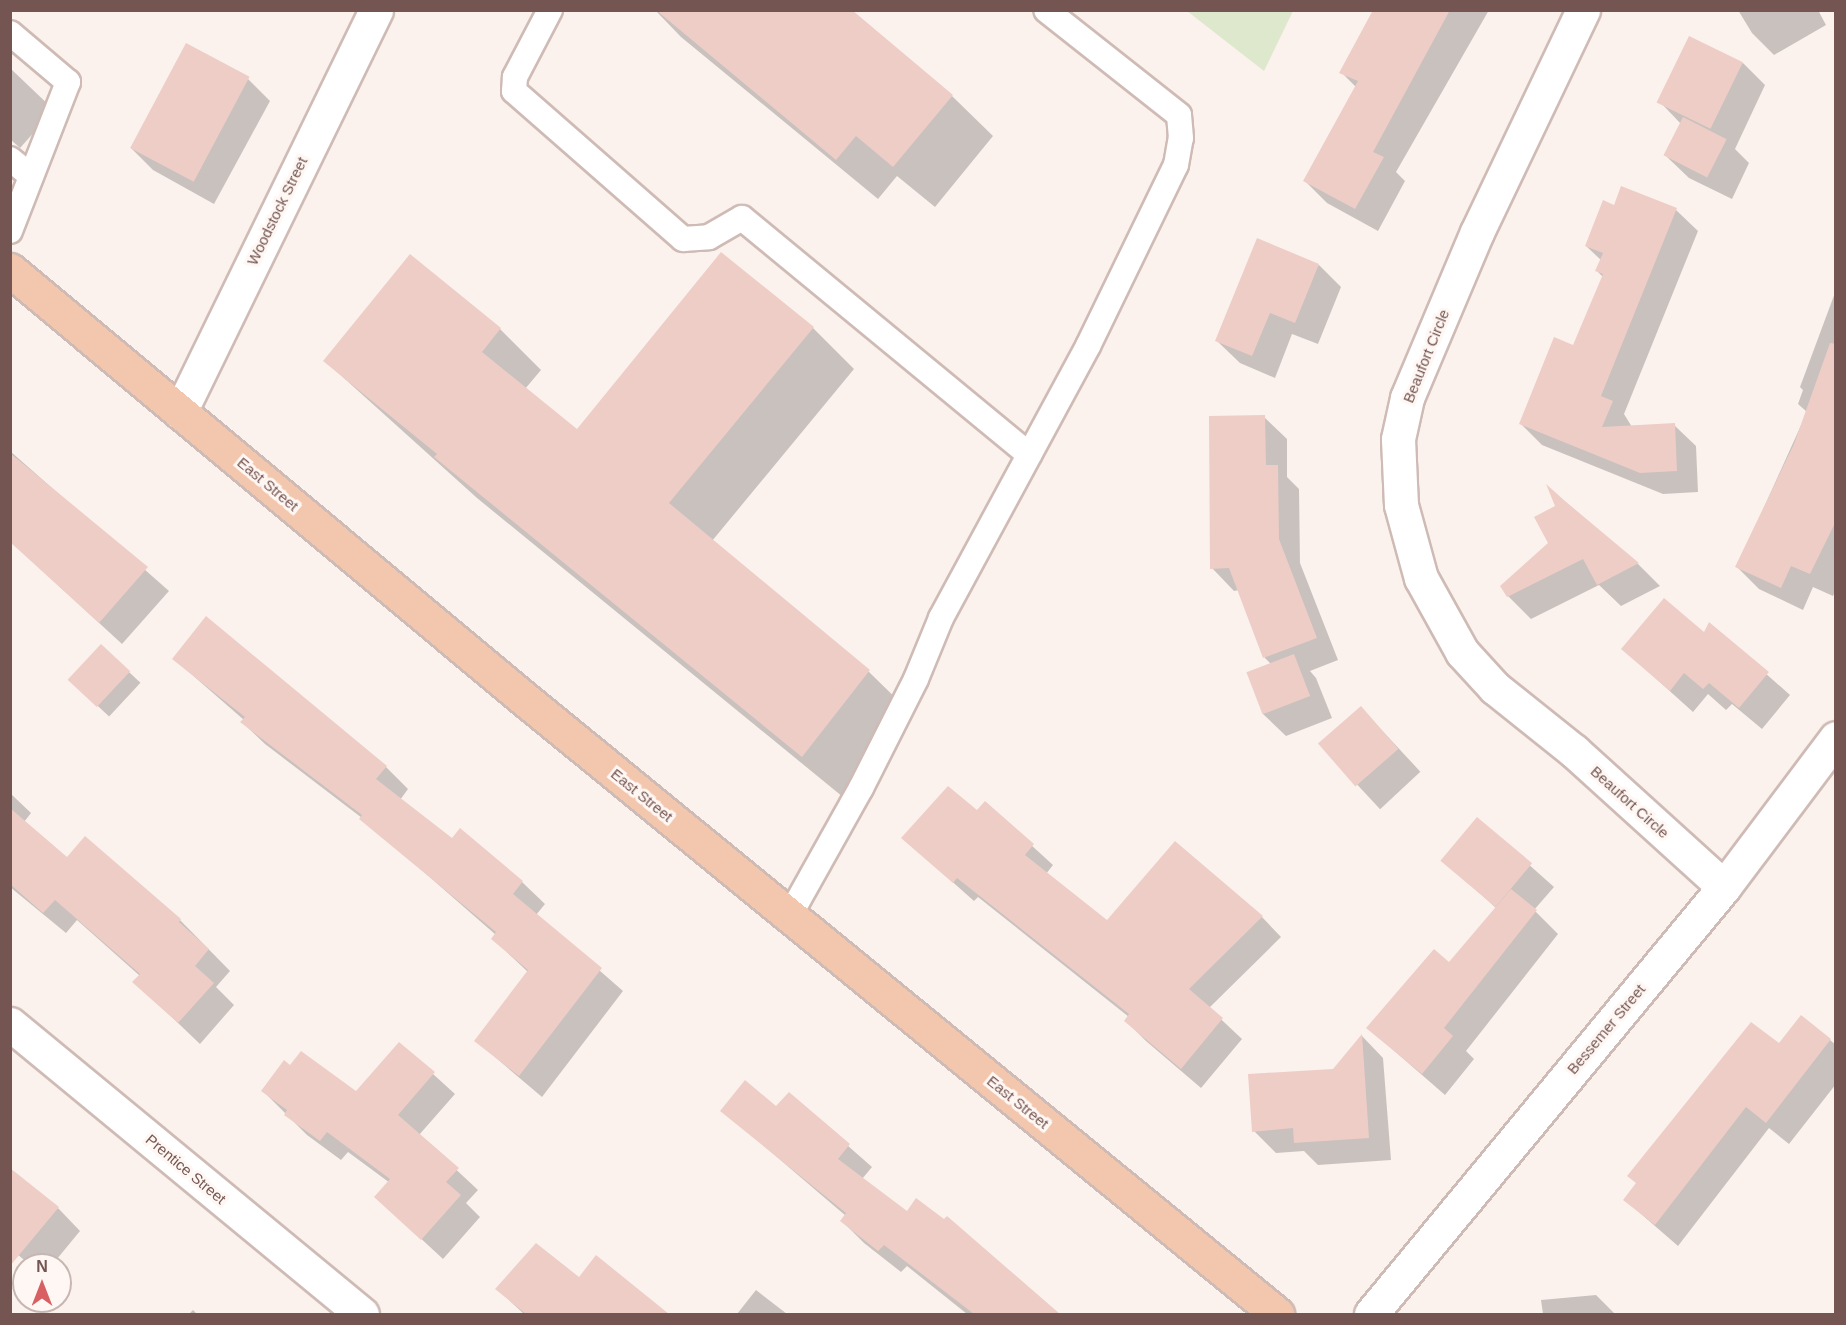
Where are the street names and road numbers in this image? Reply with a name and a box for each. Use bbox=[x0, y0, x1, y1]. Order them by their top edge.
street label: Woodstock Street bbox=[243, 154, 311, 268]
street label: Beaufort Circle bbox=[1399, 307, 1453, 405]
street label: East Street bbox=[234, 453, 302, 515]
street label: Beaufort Circle bbox=[1587, 762, 1673, 842]
street label: East Street bbox=[608, 765, 676, 825]
street label: Bessemer Street bbox=[1563, 980, 1649, 1078]
street label: East Street bbox=[984, 1072, 1052, 1132]
street label: Prentice Street bbox=[142, 1130, 230, 1208]

